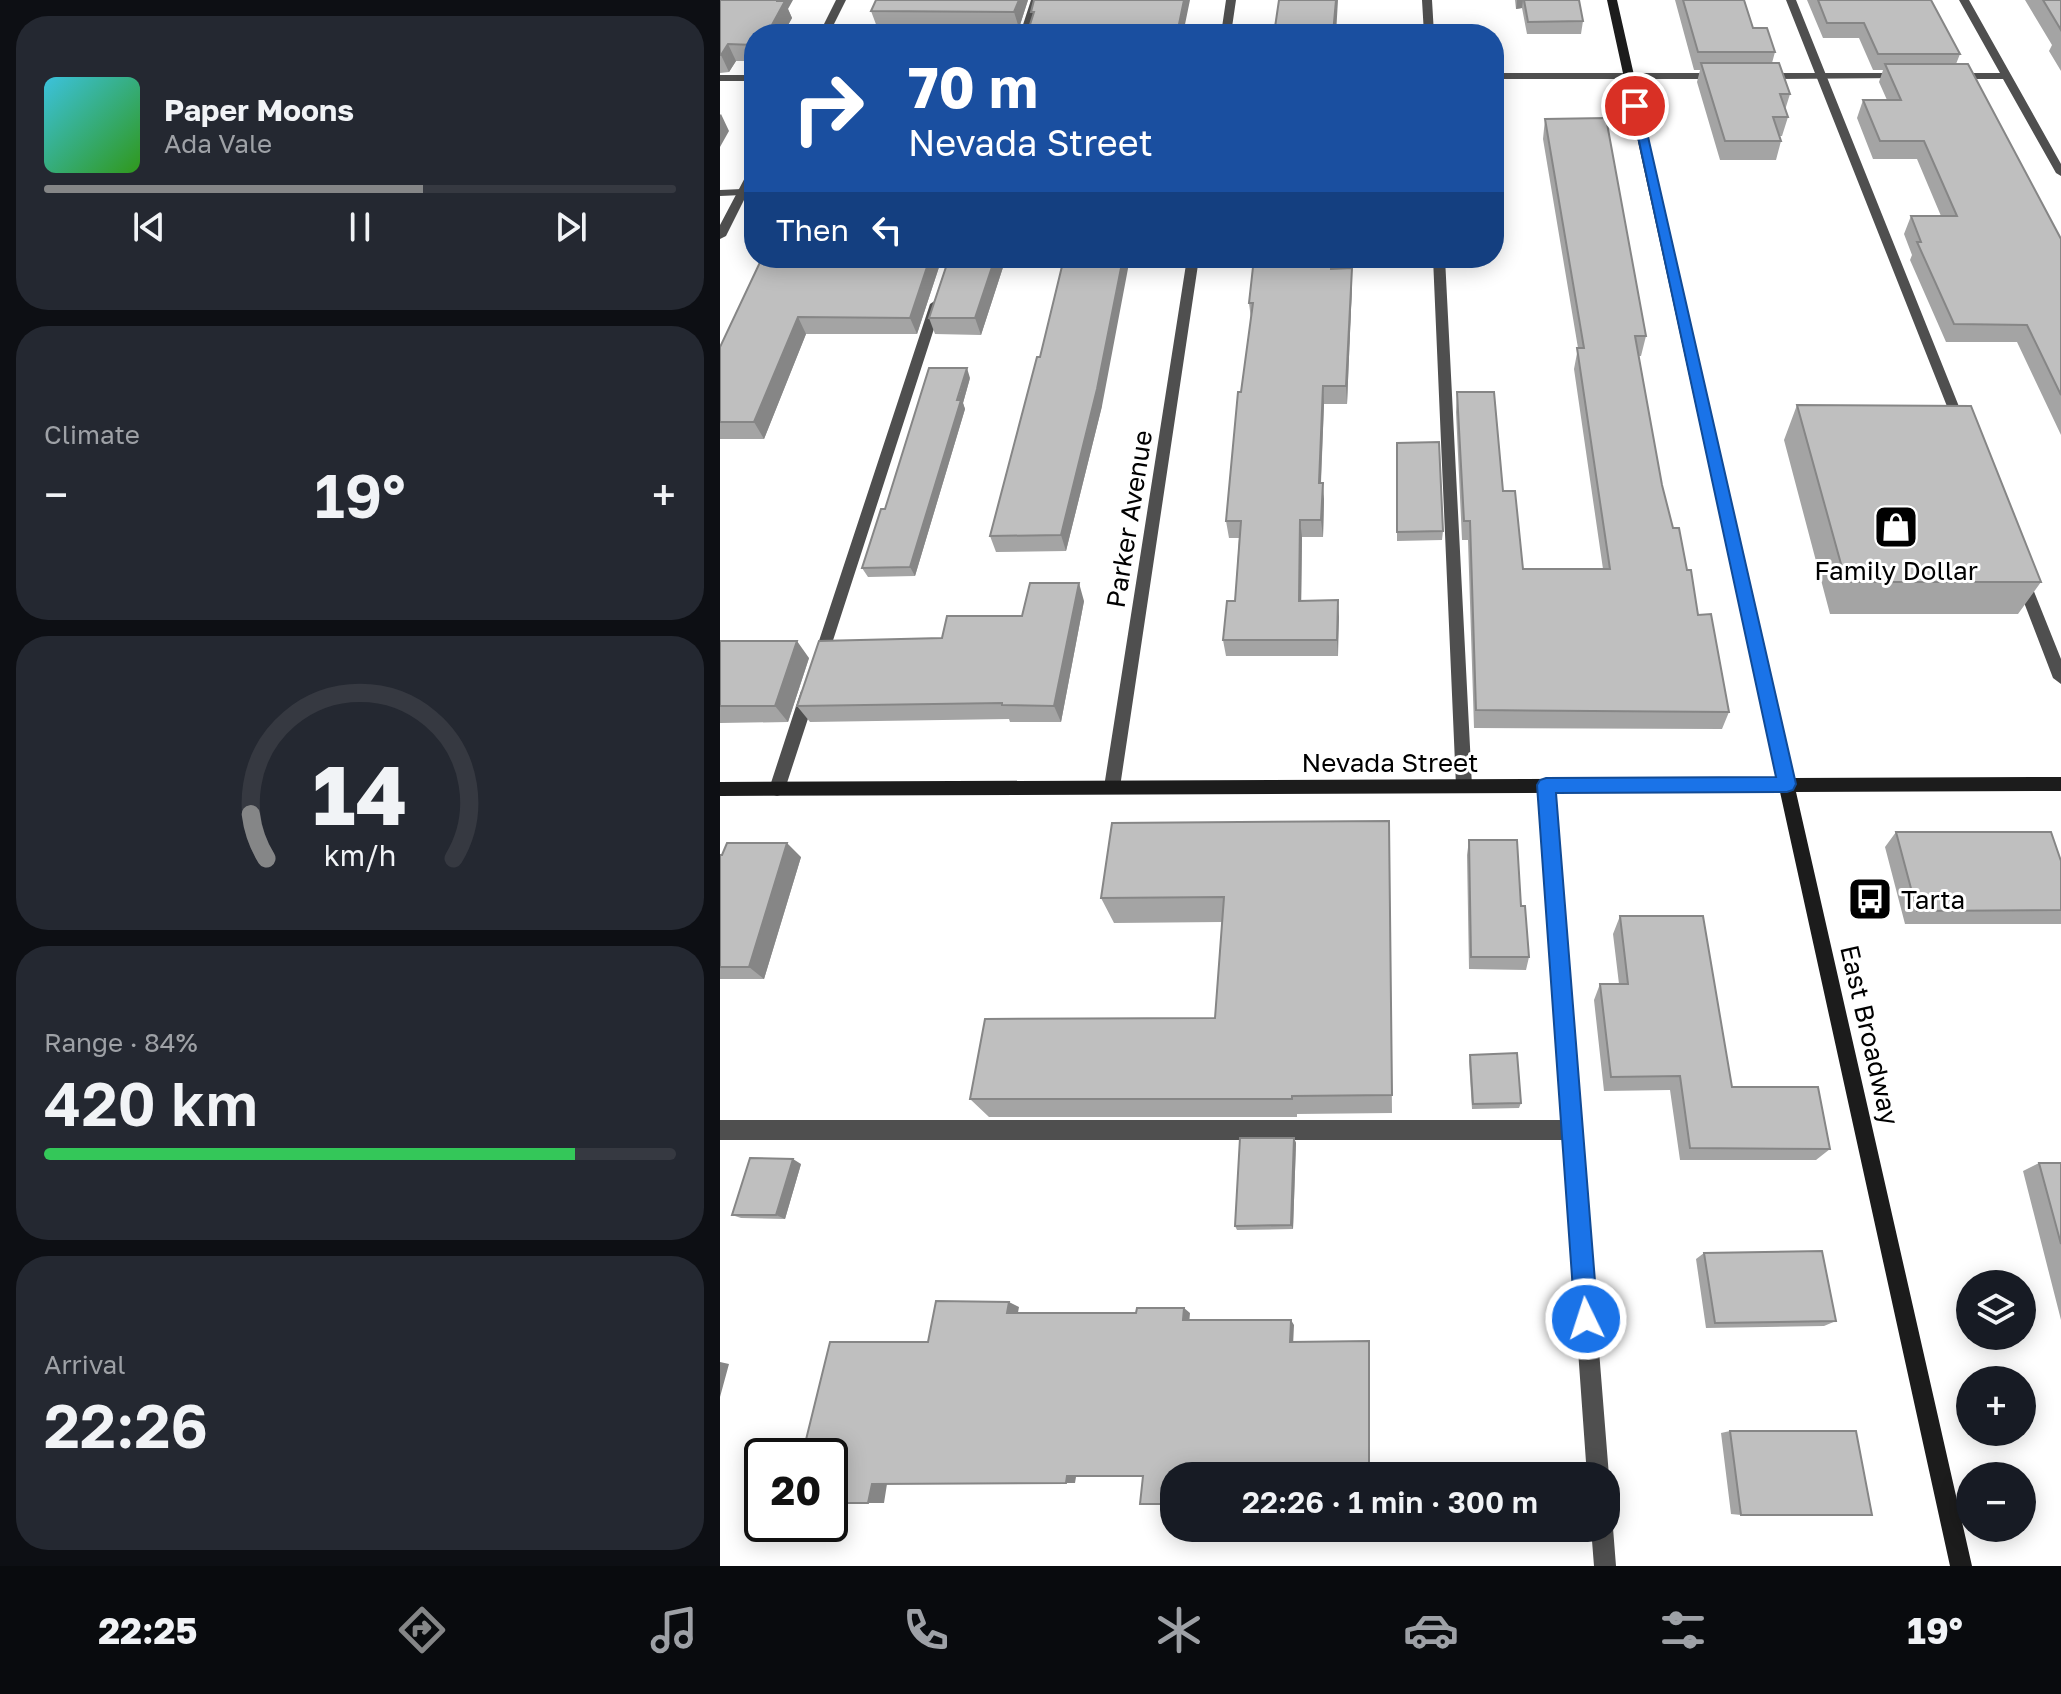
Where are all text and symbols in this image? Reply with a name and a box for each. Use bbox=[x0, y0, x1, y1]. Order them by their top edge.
text: 70 m bbox=[908, 53, 1038, 120]
icon: right bbox=[776, 56, 880, 160]
pin bbox=[1601, 72, 1669, 140]
icon: arrive bbox=[1613, 84, 1657, 128]
text: Paper Moons bbox=[164, 92, 354, 128]
text: Nevada Street bbox=[908, 121, 1153, 164]
text: Ada Vale bbox=[164, 128, 272, 159]
icon: previous bbox=[127, 205, 171, 249]
icon: pause bbox=[338, 205, 382, 249]
icon: next bbox=[549, 205, 593, 249]
icon: left bbox=[865, 208, 909, 252]
text: Then bbox=[776, 212, 849, 248]
text: Climate bbox=[44, 419, 140, 450]
street label: Parker Avenue bbox=[1100, 428, 1158, 610]
text: 19° bbox=[314, 459, 406, 531]
text: − bbox=[44, 468, 68, 521]
text: + bbox=[652, 468, 676, 521]
shop icon: Family Dollar bbox=[1872, 503, 1920, 551]
place label: Family Dollar bbox=[1814, 555, 1978, 586]
text: 14 bbox=[313, 743, 407, 843]
street label: Nevada Street bbox=[1302, 747, 1478, 778]
text: km/h bbox=[324, 838, 396, 872]
bus stop icon: Tarta bbox=[1846, 875, 1894, 923]
place label: Tarta bbox=[1901, 884, 1965, 915]
street label: East Broadway bbox=[1834, 942, 1906, 1128]
text: Range · 84% bbox=[44, 1027, 198, 1058]
text: 420 km bbox=[44, 1067, 258, 1139]
map controls bbox=[1956, 1270, 2036, 1542]
button: layers bbox=[1956, 1270, 2036, 1350]
position arrow bbox=[1544, 1277, 1628, 1361]
text: Arrival bbox=[44, 1349, 125, 1380]
button: + bbox=[1956, 1366, 2036, 1446]
text: 22:26 bbox=[44, 1389, 208, 1461]
speed limit sign: 20 bbox=[744, 1438, 848, 1542]
button: − bbox=[1956, 1462, 2036, 1542]
text: 22:26 · 1 min · 300 m bbox=[1242, 1484, 1538, 1520]
icon: directions bbox=[394, 1602, 450, 1658]
icon: music bbox=[646, 1602, 702, 1658]
icon: phone bbox=[898, 1602, 954, 1658]
icon: climate bbox=[1151, 1602, 1207, 1658]
icon: car bbox=[1403, 1602, 1459, 1658]
icon: filters bbox=[1655, 1602, 1711, 1658]
text: 22:25 bbox=[98, 1609, 198, 1652]
text: 19° bbox=[1907, 1609, 1963, 1652]

